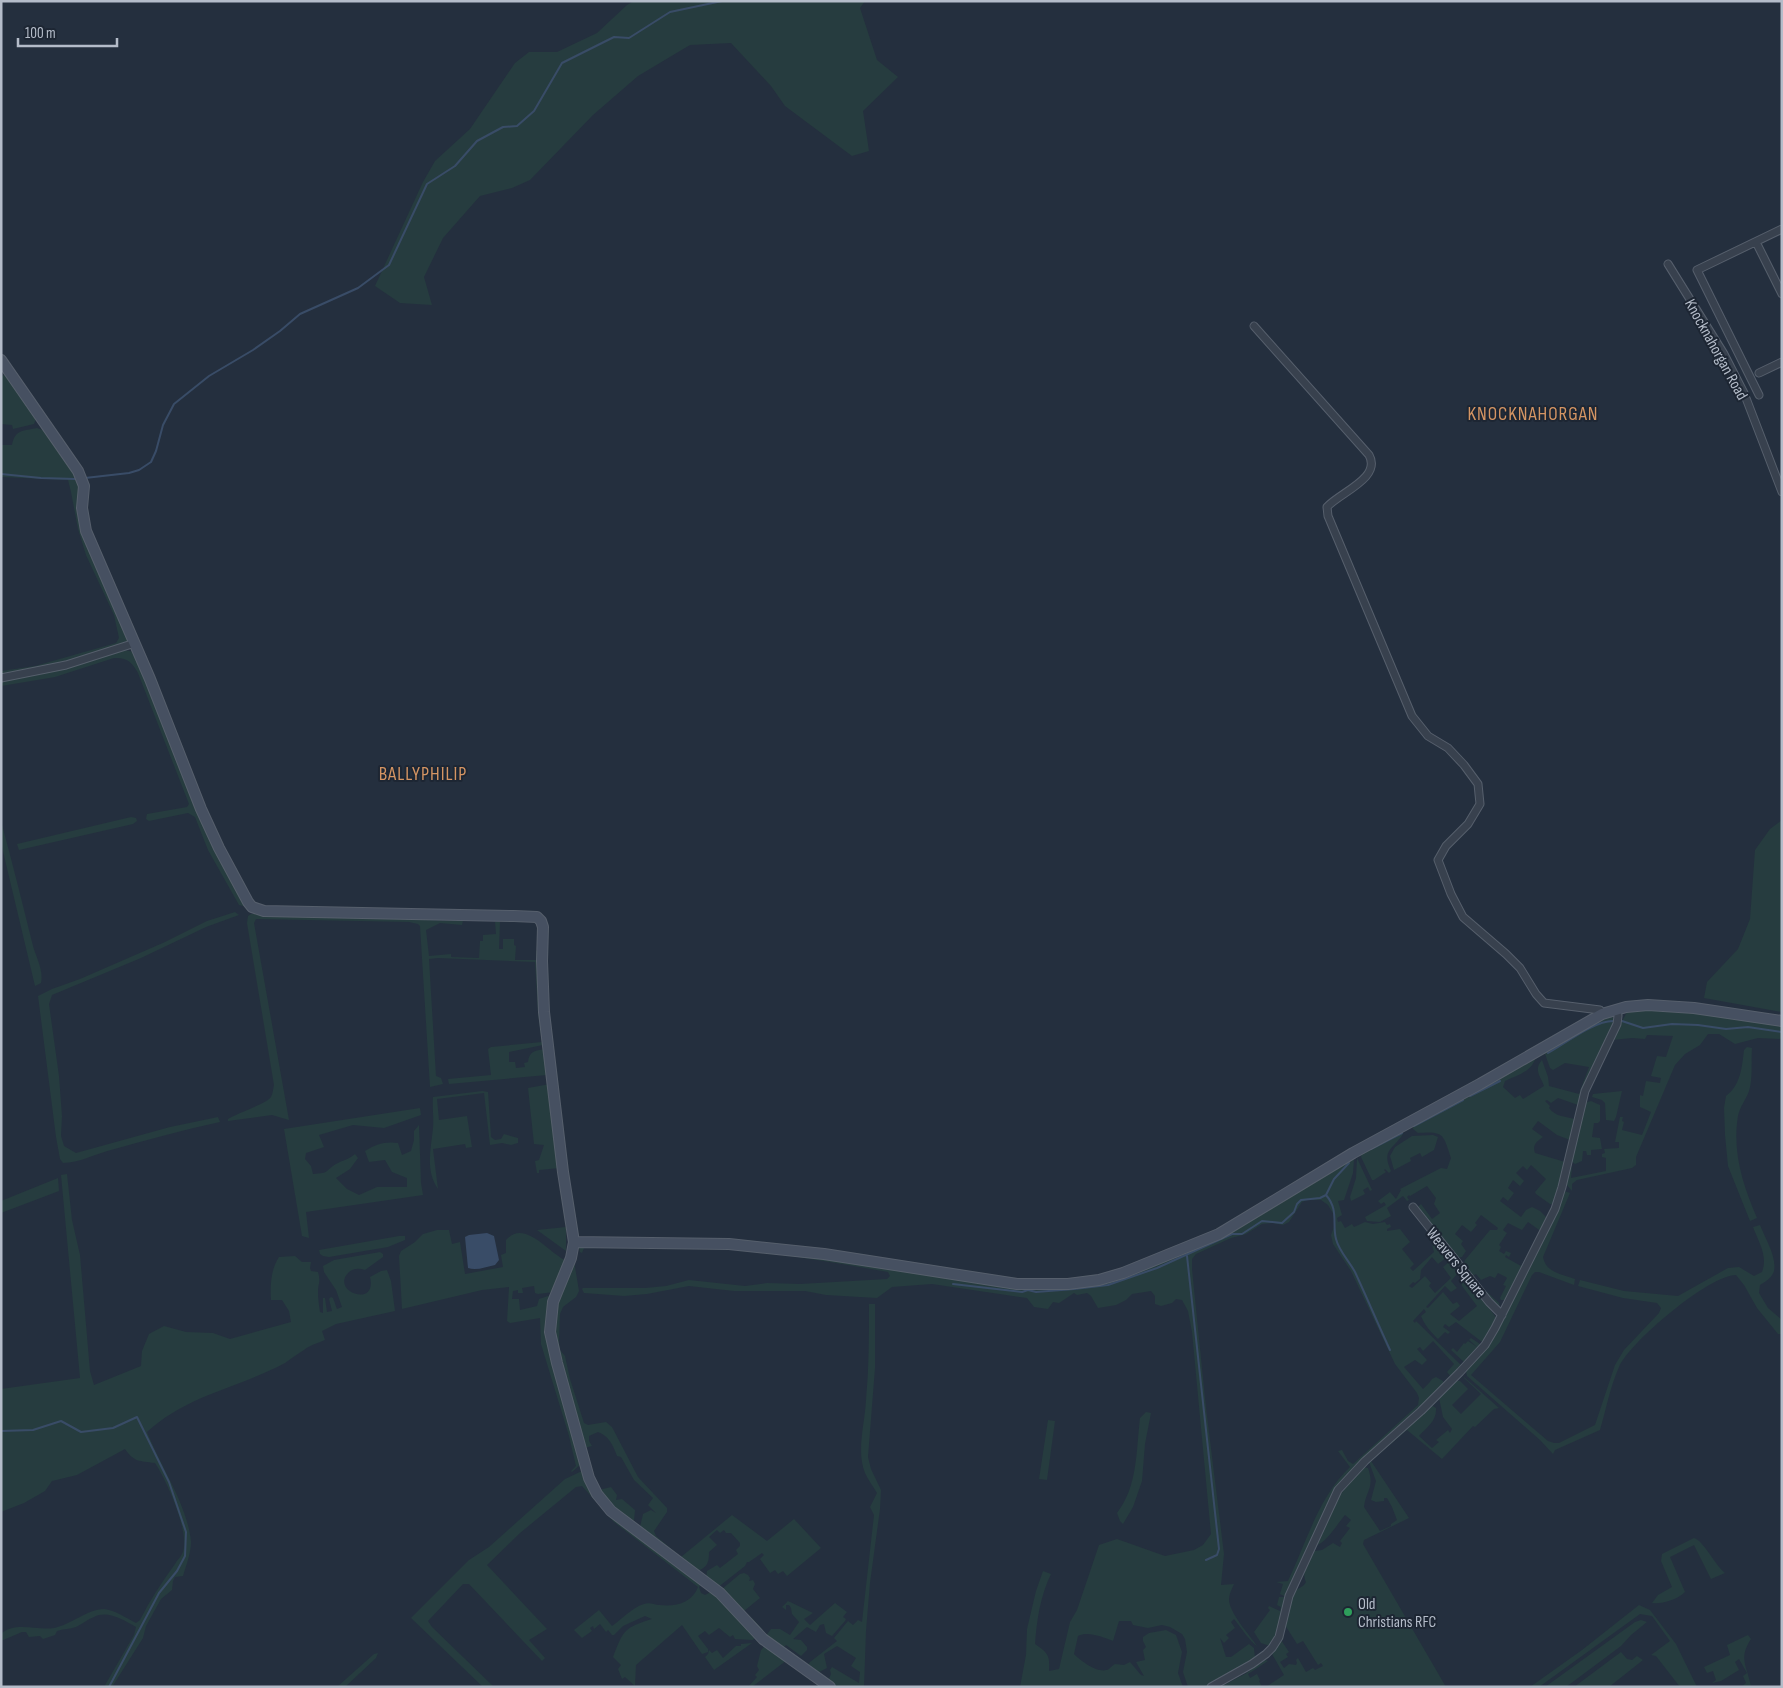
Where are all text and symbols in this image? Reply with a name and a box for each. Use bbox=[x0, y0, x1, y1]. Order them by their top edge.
scale bar bbox=[18, 15, 116, 47]
text: 100 m bbox=[25, 24, 56, 43]
street label: Knocknahorgan Road bbox=[1680, 296, 1751, 403]
district label: KNOCKNAHORGAN bbox=[1467, 403, 1599, 426]
district label: BALLYPHILIP bbox=[379, 763, 467, 786]
street label: Weavers Square bbox=[1422, 1224, 1490, 1302]
place label: Old Christians RFC bbox=[1358, 1595, 1437, 1632]
marker: Old Christians RFC bbox=[1342, 1606, 1354, 1618]

